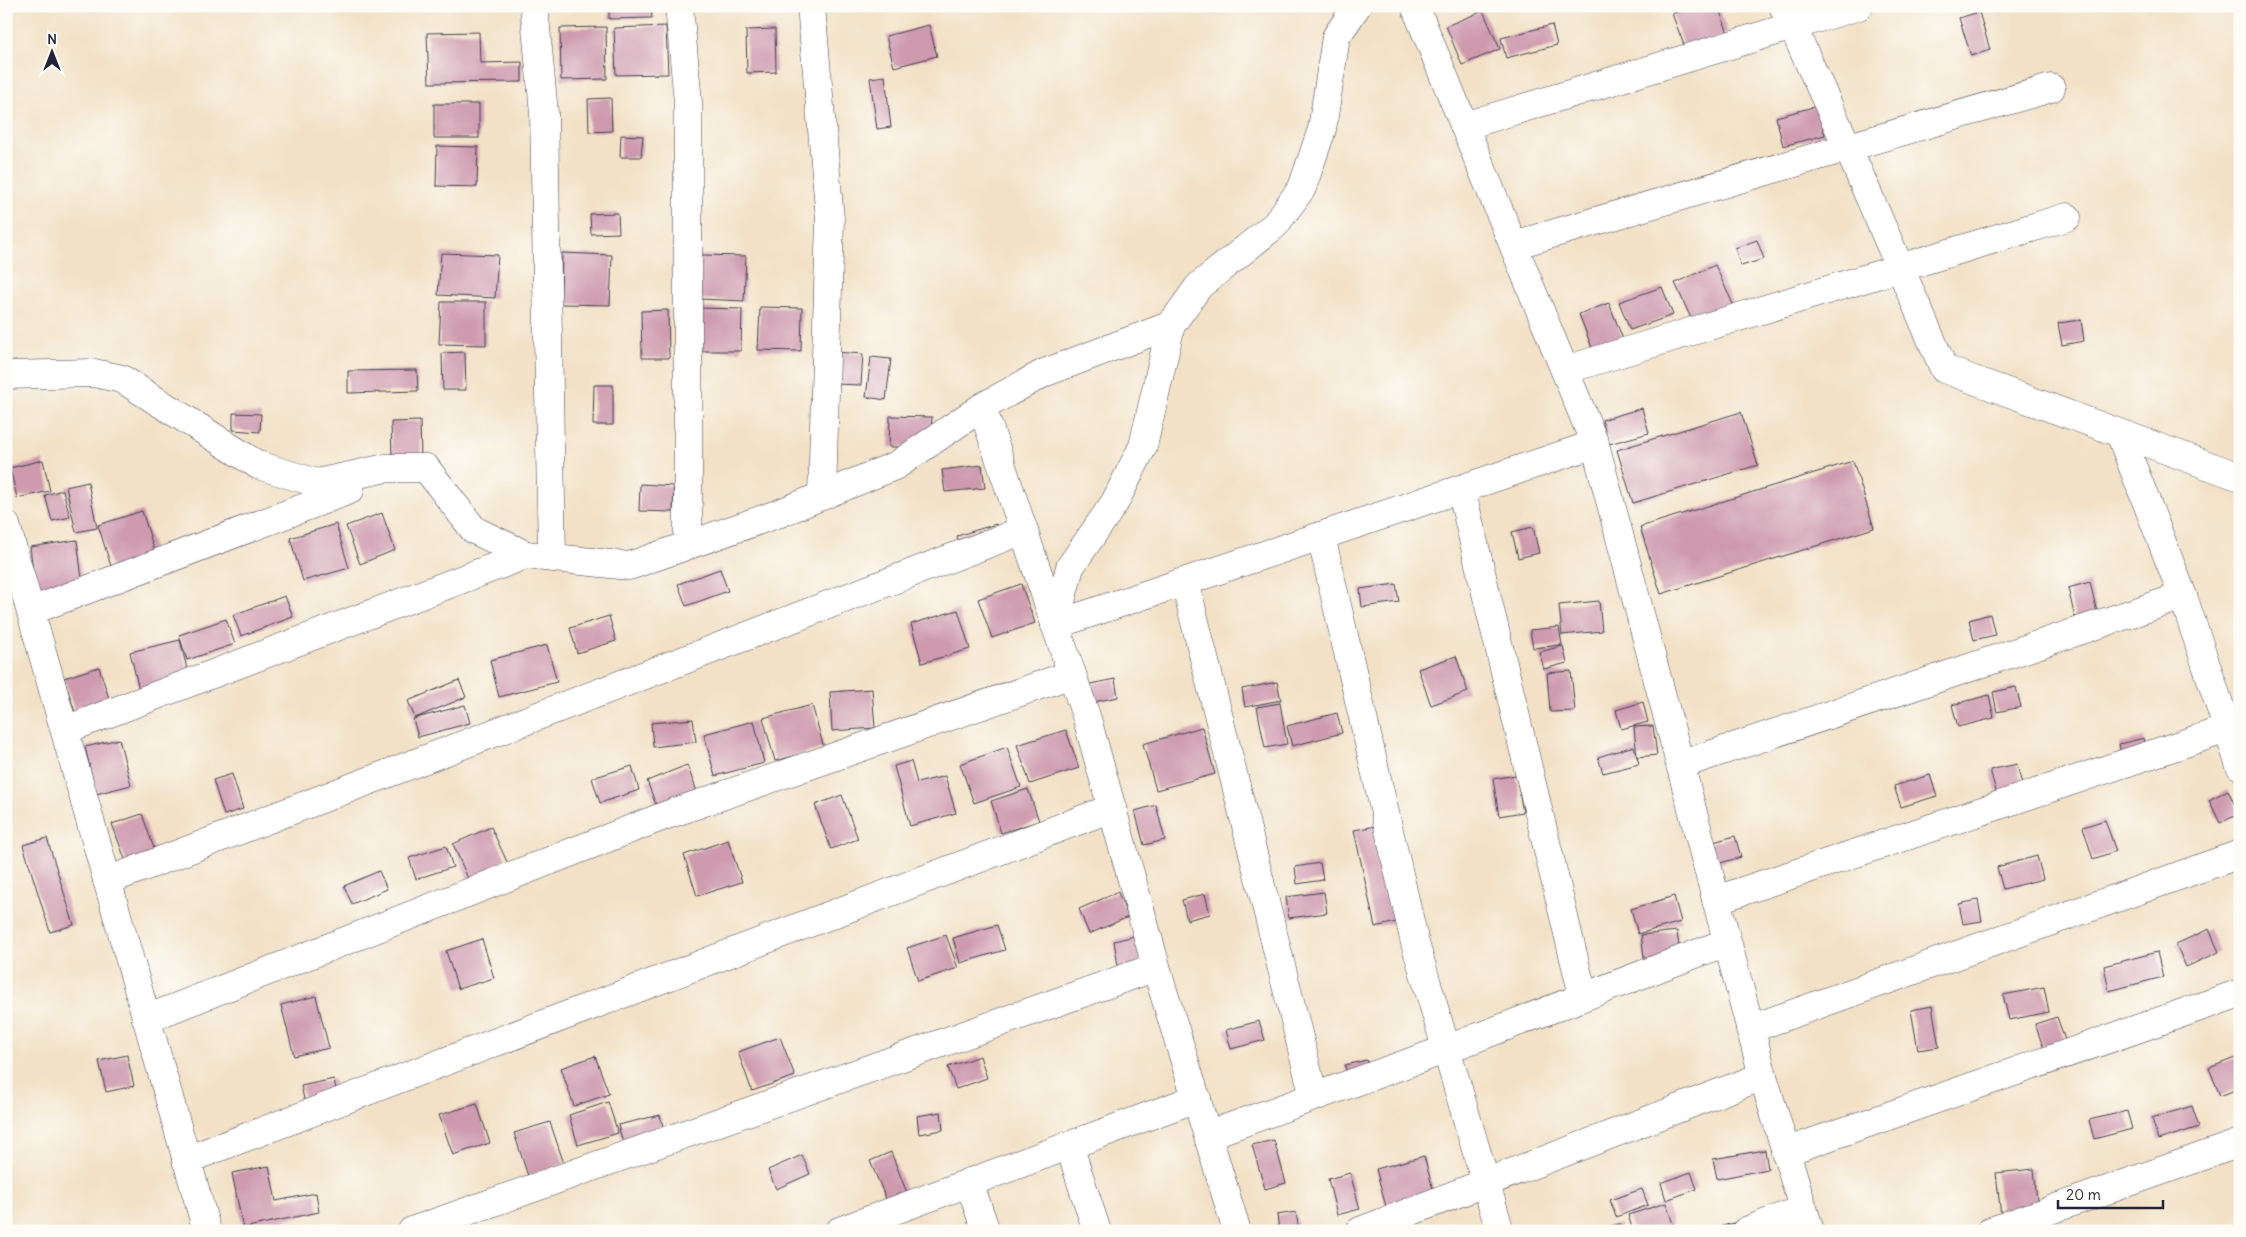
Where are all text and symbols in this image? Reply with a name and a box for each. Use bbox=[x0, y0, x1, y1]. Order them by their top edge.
north arrow bbox=[28, 28, 78, 78]
text: N bbox=[47, 30, 57, 48]
scale bar bbox=[2058, 1177, 2164, 1209]
text: 20 m bbox=[2066, 1185, 2101, 1204]

